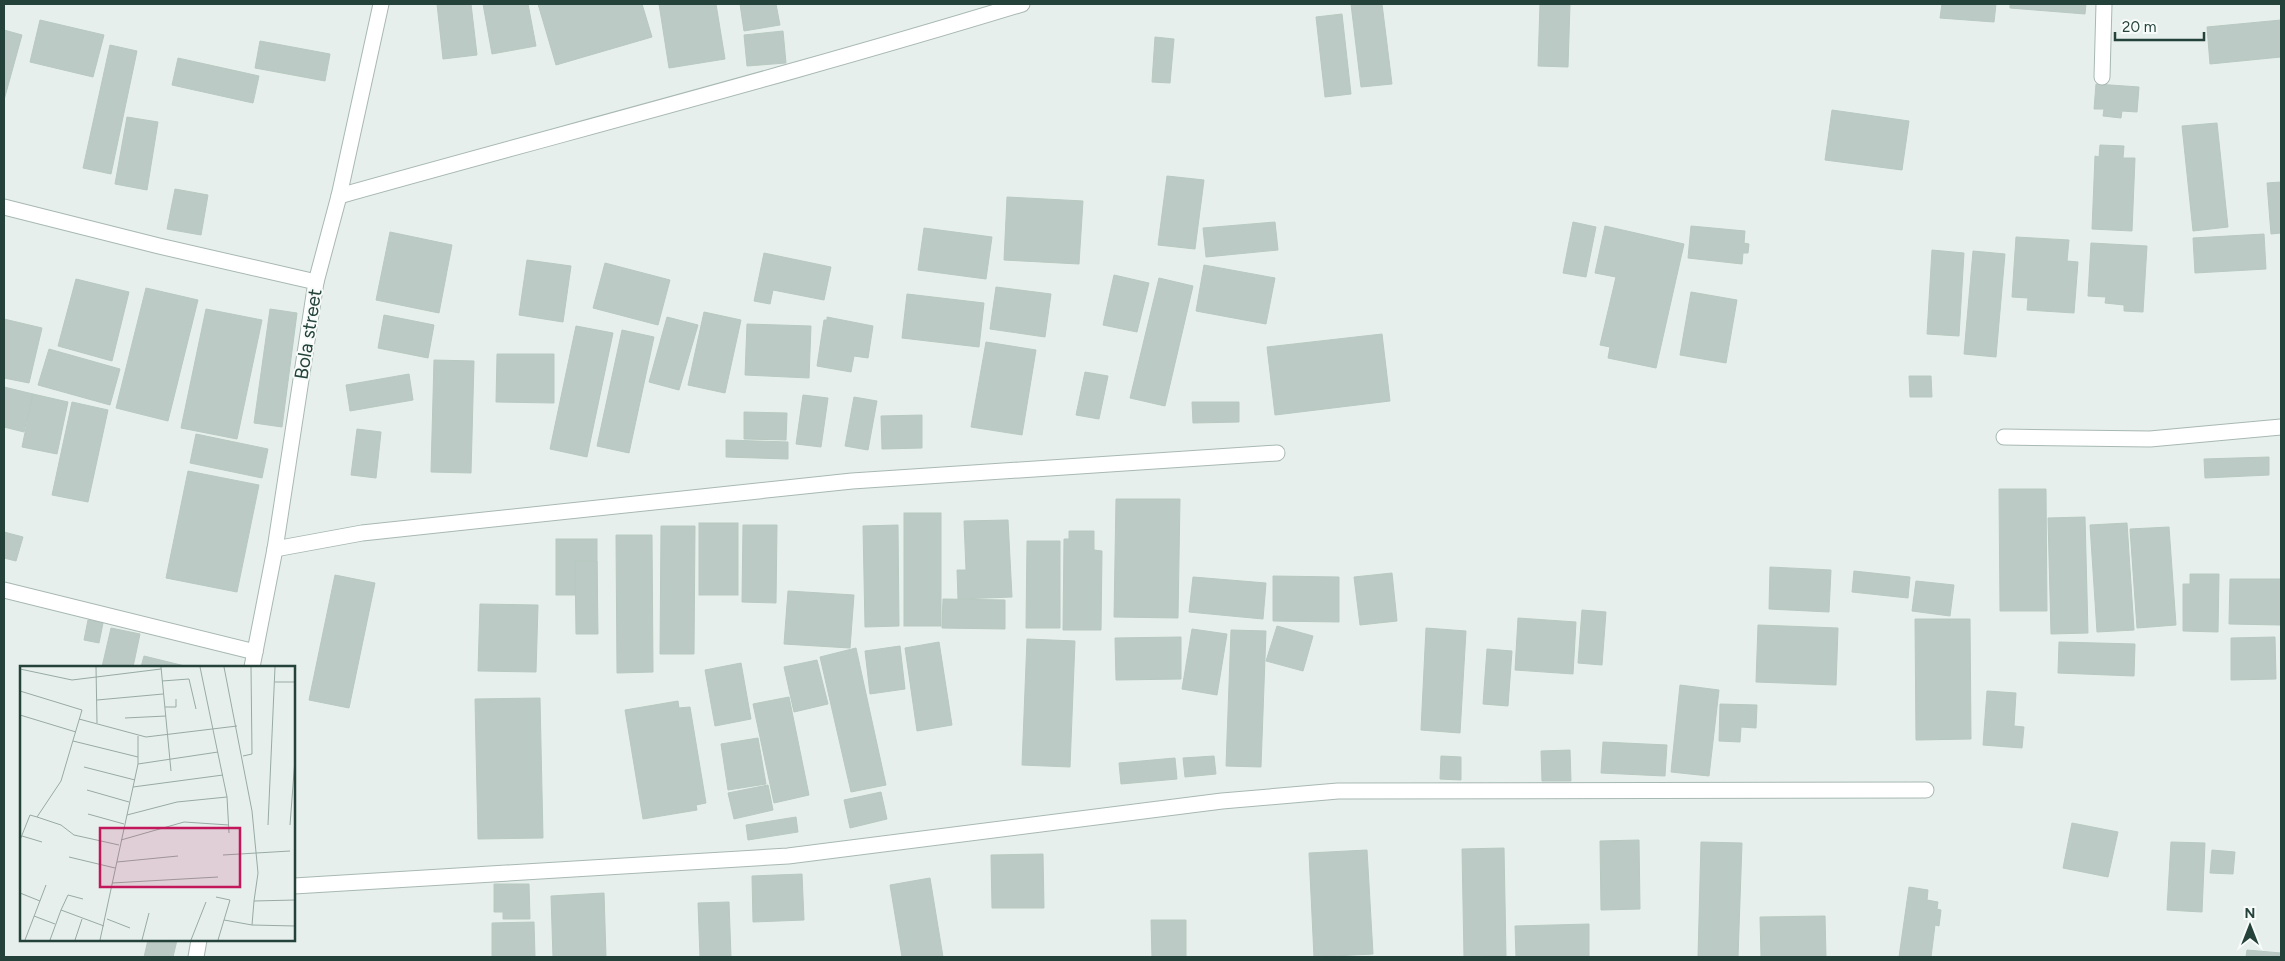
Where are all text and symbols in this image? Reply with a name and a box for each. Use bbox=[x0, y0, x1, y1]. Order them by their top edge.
scale bar bbox=[2115, 10, 2204, 42]
text: 20 m bbox=[2122, 18, 2156, 36]
street label: Bola street bbox=[289, 287, 327, 381]
inset map bbox=[20, 666, 295, 941]
north arrow bbox=[2225, 901, 2275, 951]
text: N bbox=[2245, 905, 2255, 922]

